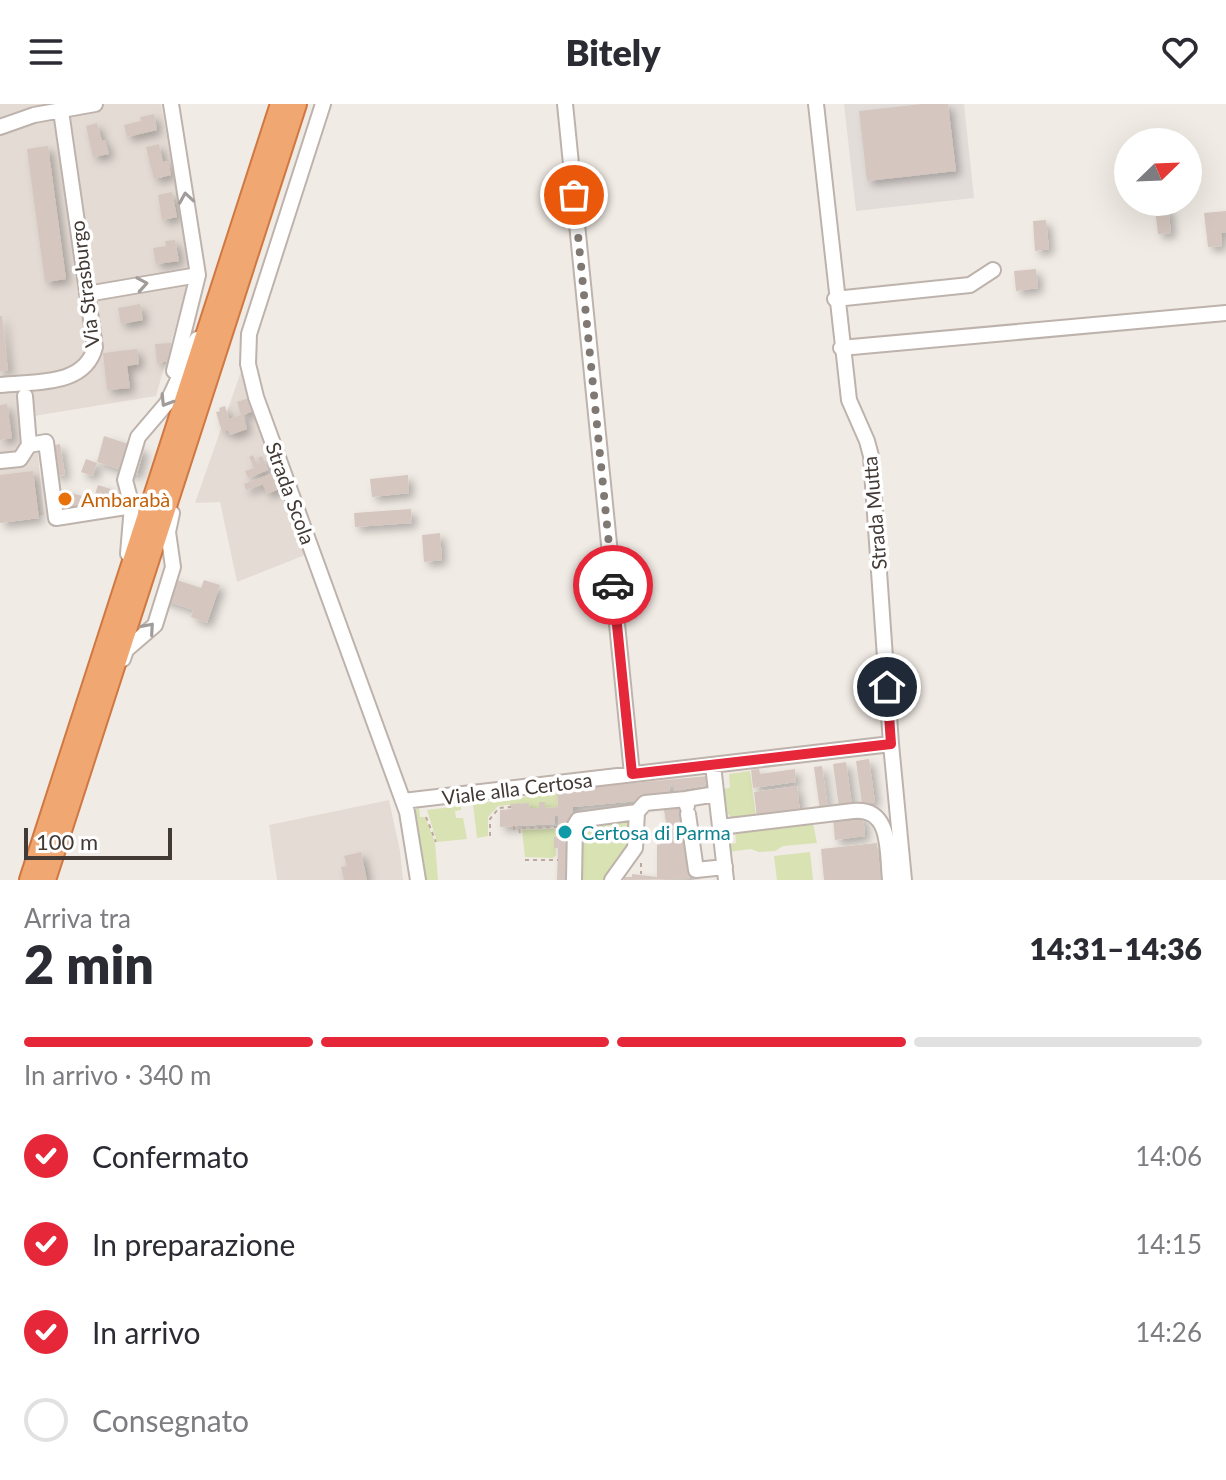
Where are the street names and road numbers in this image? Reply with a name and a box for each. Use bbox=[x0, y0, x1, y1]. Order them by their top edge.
street label: Via Strasburgo bbox=[64, 219, 104, 349]
street label: Strada Scola bbox=[261, 439, 321, 547]
street label: Strada Mutta bbox=[857, 455, 891, 571]
street label: Viale alla Certosa bbox=[441, 767, 593, 809]

